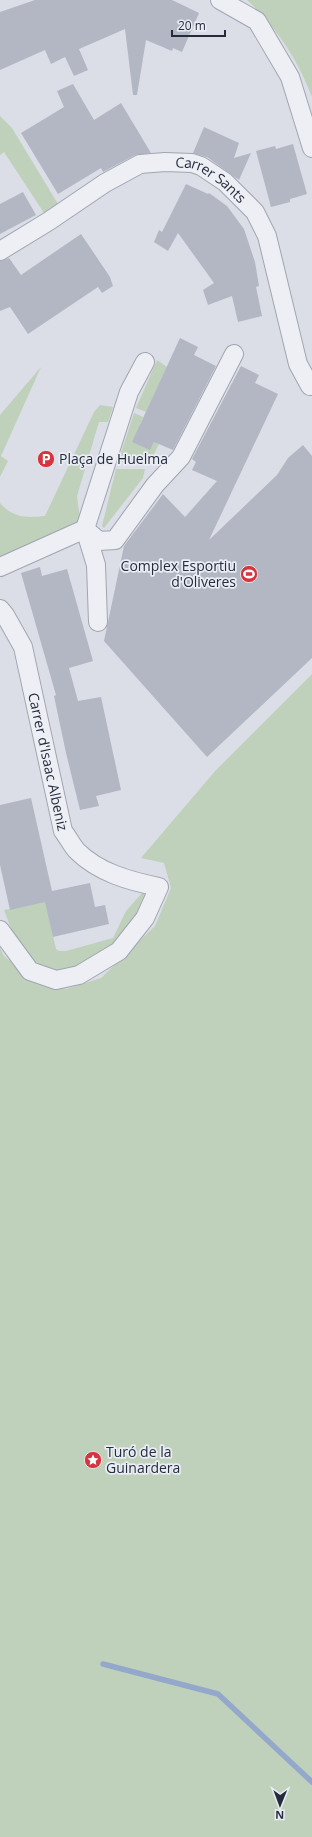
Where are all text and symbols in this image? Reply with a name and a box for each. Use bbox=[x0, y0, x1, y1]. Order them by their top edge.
scale bar bbox=[172, 12, 225, 38]
text: 20 m bbox=[178, 17, 206, 34]
street label: Carrer Sants bbox=[175, 152, 251, 207]
parking icon: Plaça de Huelma bbox=[36, 449, 56, 469]
place label: Plaça de Huelma bbox=[59, 449, 168, 468]
place label: Complex Esportiu d'Oliveres bbox=[121, 556, 236, 591]
sports icon: Complex Esportiu d'Oliveres bbox=[239, 564, 259, 584]
street label: Carrer d'Isaac Albeniz bbox=[24, 691, 73, 833]
place label: Turó de la Guinardera bbox=[106, 1442, 180, 1477]
place icon: Turó de la Guinardera bbox=[83, 1450, 103, 1470]
north arrow bbox=[260, 1785, 300, 1825]
text: N bbox=[275, 1808, 284, 1823]

